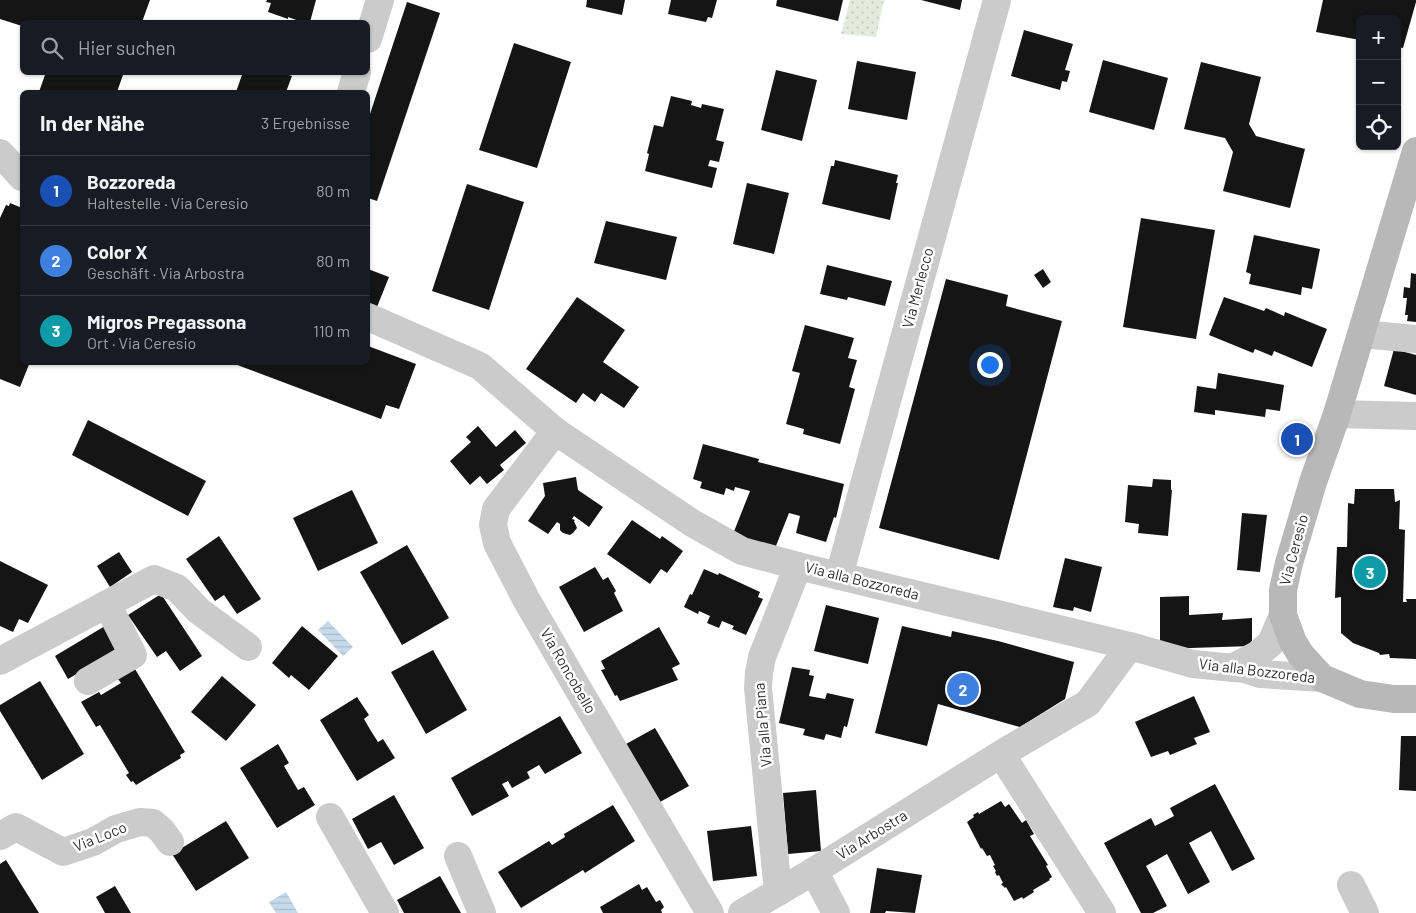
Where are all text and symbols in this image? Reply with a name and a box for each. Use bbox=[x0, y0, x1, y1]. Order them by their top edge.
map controls bbox=[1356, 15, 1401, 150]
button: + bbox=[1356, 15, 1401, 60]
search box bbox=[20, 20, 370, 75]
icon: search bbox=[38, 34, 66, 62]
text: Hier suchen bbox=[78, 36, 176, 59]
button: − bbox=[1356, 60, 1401, 105]
button: locate bbox=[1356, 105, 1401, 150]
text: In der Nähe bbox=[40, 110, 145, 135]
text: 3 Ergebnisse bbox=[261, 113, 350, 132]
text: Bozzoreda bbox=[87, 170, 176, 193]
text: 1 bbox=[53, 181, 59, 200]
text: 80 m bbox=[316, 181, 350, 200]
text: Haltestelle · Via Ceresio bbox=[87, 193, 248, 212]
text: Color X bbox=[87, 240, 147, 263]
street label: Via Merlecco bbox=[898, 245, 936, 330]
text: 2 bbox=[52, 251, 60, 270]
text: 80 m bbox=[316, 251, 350, 270]
text: Geschäft · Via Arbostra bbox=[87, 263, 245, 282]
text: Migros Pregassona bbox=[87, 310, 246, 333]
text: 3 bbox=[52, 321, 60, 340]
text: 110 m bbox=[313, 321, 350, 340]
text: Ort · Via Ceresio bbox=[87, 333, 196, 352]
your location bbox=[977, 352, 1003, 378]
pin: 1 bbox=[1281, 420, 1313, 458]
street label: Via Ceresio bbox=[1275, 512, 1311, 587]
pin: 3 bbox=[1354, 553, 1386, 591]
street label: Via alla Bozzoreda bbox=[803, 557, 921, 603]
street label: Via Roncobello bbox=[537, 625, 601, 716]
street label: Via alla Bozzoreda bbox=[1198, 654, 1316, 686]
pin: 2 bbox=[947, 670, 979, 708]
street label: Via alla Piana bbox=[749, 682, 775, 768]
street label: Via Arbostra bbox=[833, 805, 910, 863]
street label: Via Loco bbox=[70, 817, 129, 855]

